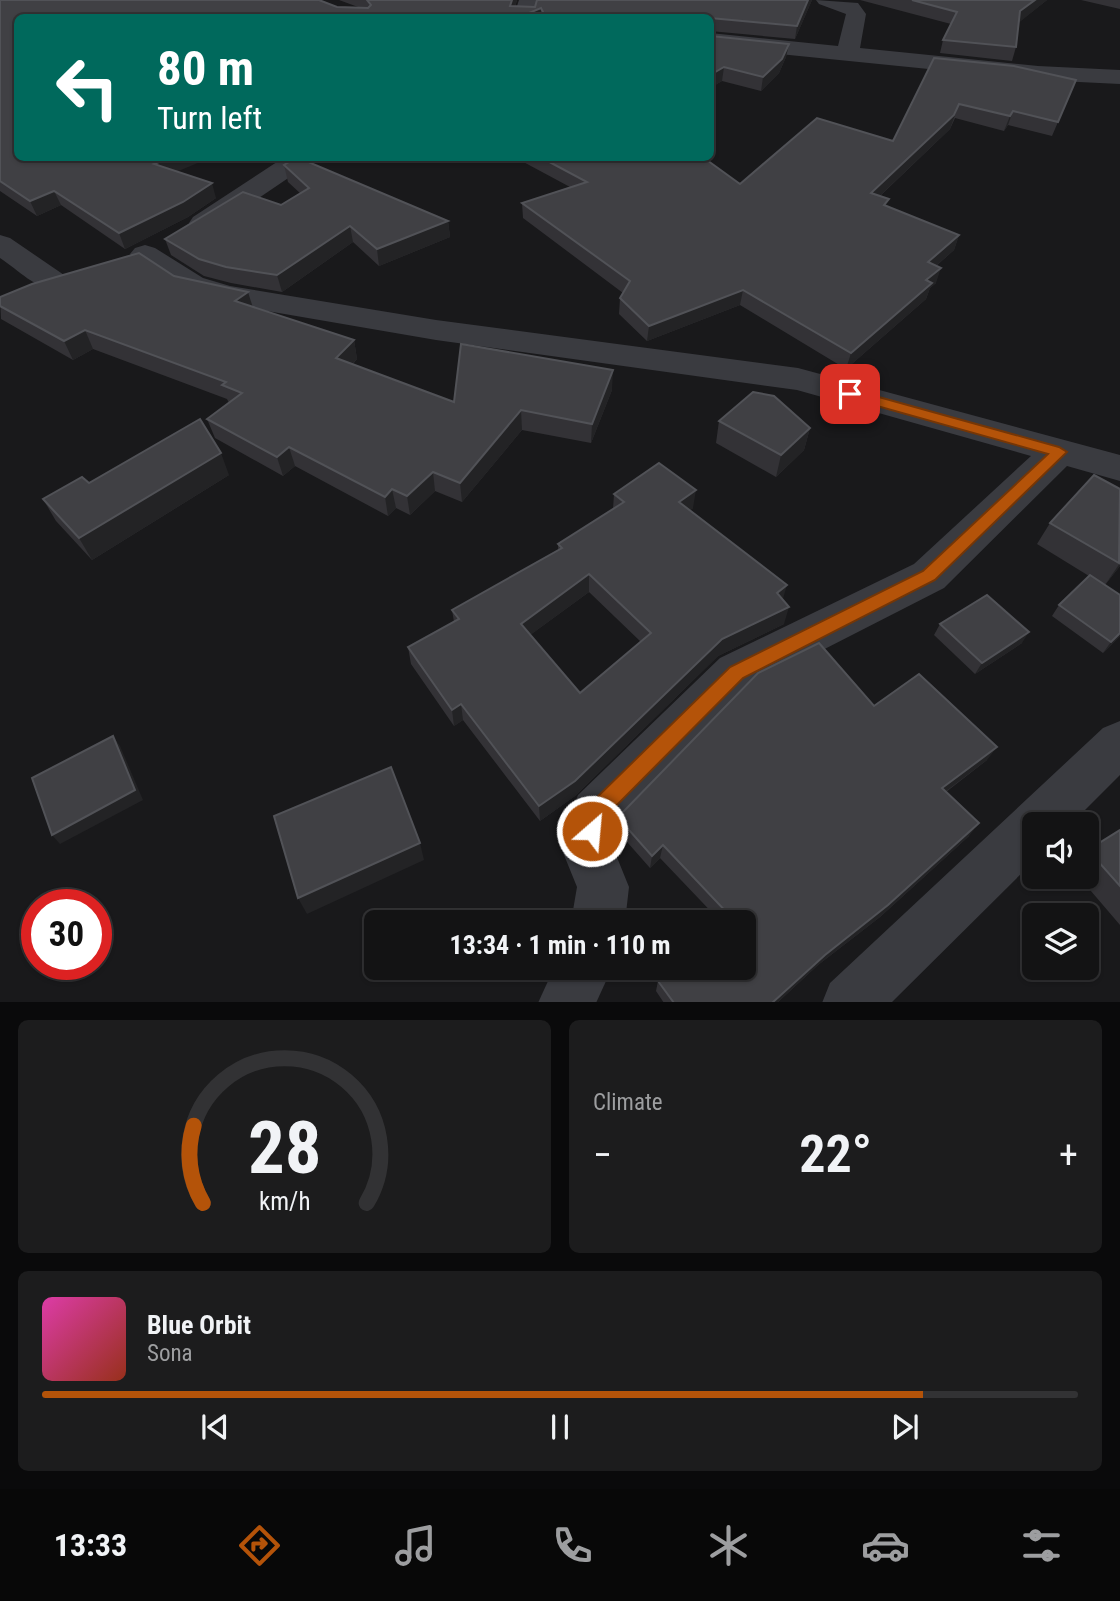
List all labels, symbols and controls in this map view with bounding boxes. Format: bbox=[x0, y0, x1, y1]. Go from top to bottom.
text: 80 m bbox=[157, 40, 254, 97]
icon: left bbox=[42, 42, 133, 133]
text: Turn left bbox=[157, 99, 262, 137]
pin bbox=[820, 364, 880, 424]
icon: arrive bbox=[831, 375, 869, 413]
position arrow bbox=[555, 794, 629, 868]
map controls bbox=[1022, 812, 1099, 980]
button: sound bbox=[1022, 812, 1099, 889]
speed limit sign: 30 bbox=[21, 889, 112, 980]
button: layers bbox=[1022, 903, 1099, 980]
text: 13:34 · 1 min · 110 m bbox=[450, 930, 670, 960]
text: Climate bbox=[593, 1089, 663, 1116]
text: 28 bbox=[248, 1105, 321, 1191]
text: 22° bbox=[799, 1124, 872, 1185]
text: − bbox=[593, 1133, 612, 1177]
text: + bbox=[1059, 1133, 1078, 1177]
text: km/h bbox=[259, 1186, 310, 1215]
text: Blue Orbit bbox=[147, 1310, 251, 1340]
text: Sona bbox=[147, 1340, 193, 1367]
icon: previous bbox=[196, 1408, 234, 1446]
icon: pause bbox=[541, 1408, 579, 1446]
icon: next bbox=[886, 1408, 924, 1446]
icon: directions bbox=[235, 1521, 284, 1570]
icon: music bbox=[391, 1521, 440, 1570]
icon: phone bbox=[548, 1521, 597, 1570]
icon: climate bbox=[704, 1521, 753, 1570]
icon: car bbox=[861, 1521, 910, 1570]
icon: filters bbox=[1017, 1521, 1066, 1570]
text: 13:33 bbox=[54, 1526, 127, 1564]

